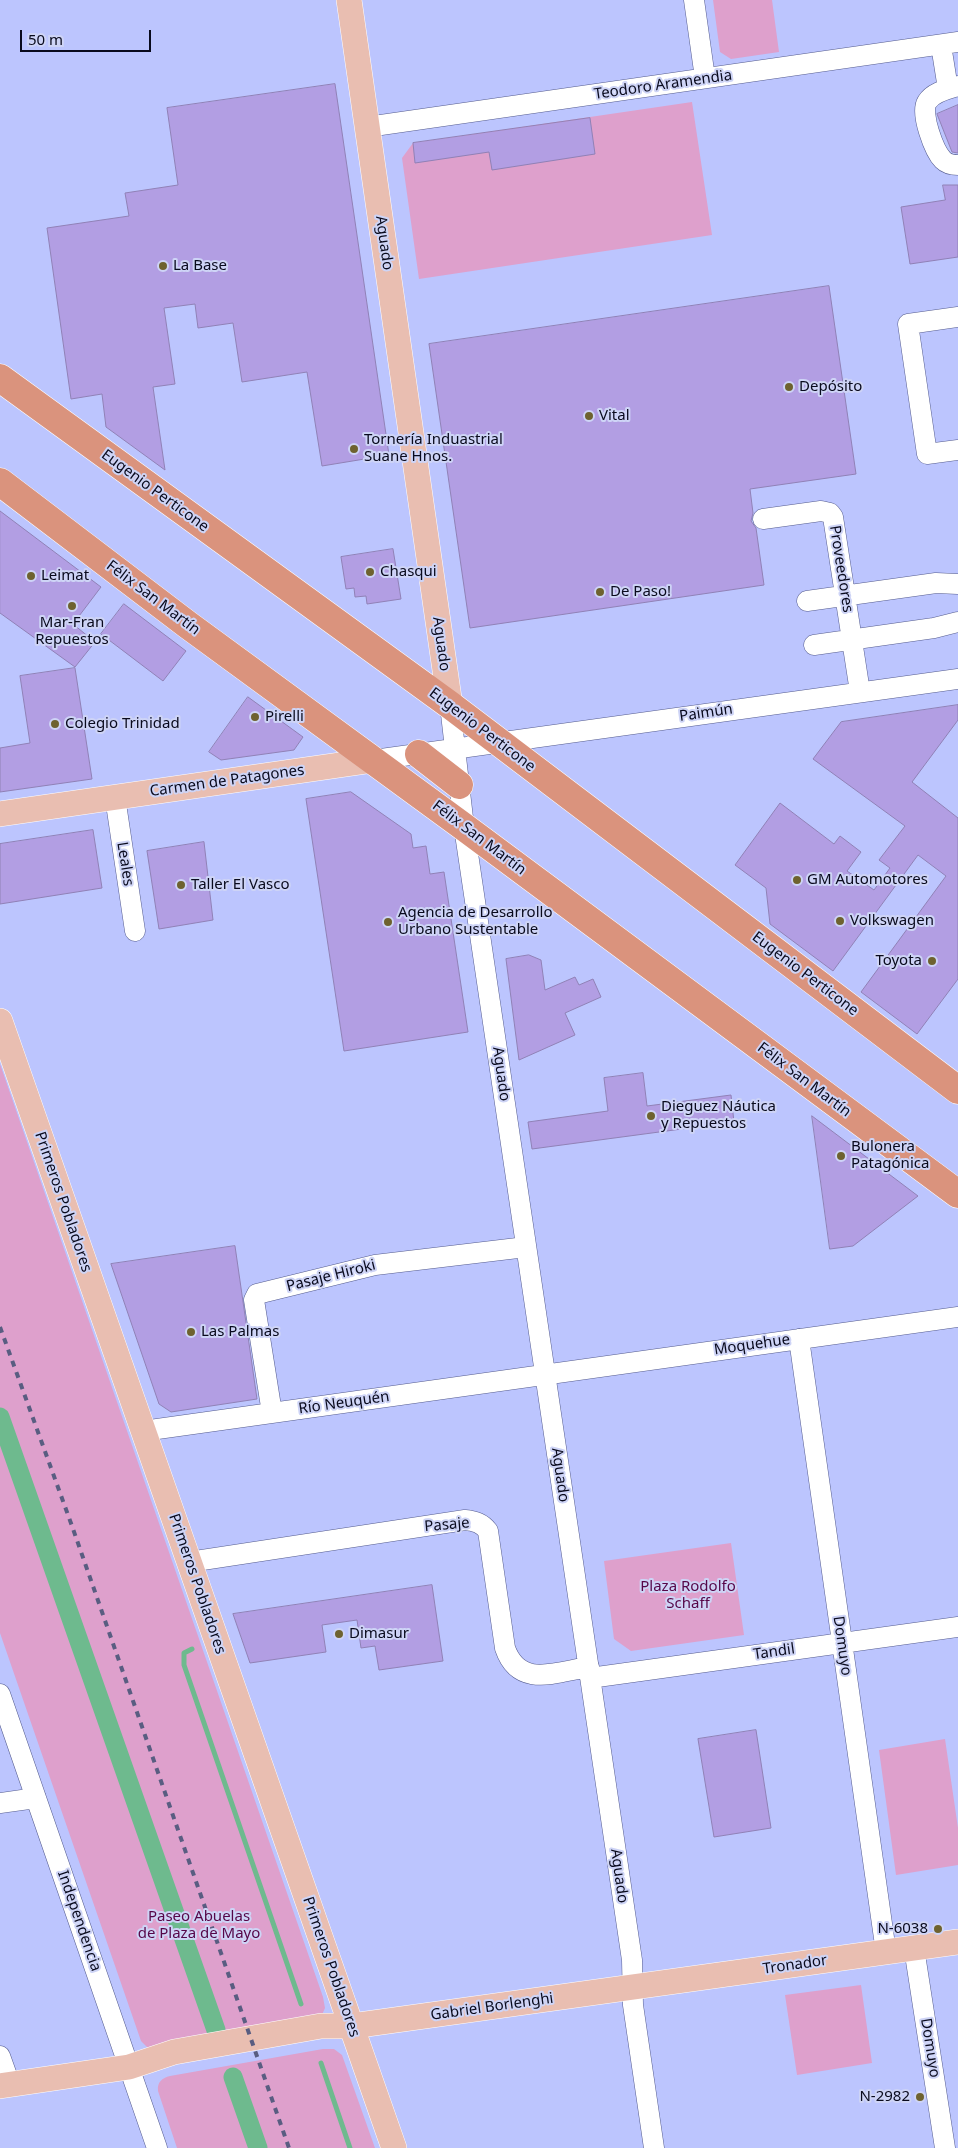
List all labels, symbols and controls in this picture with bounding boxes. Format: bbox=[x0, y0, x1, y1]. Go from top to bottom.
scale bar bbox=[22, 20, 154, 52]
text: 50 m bbox=[28, 29, 63, 49]
street label: Teodoro Aramendia bbox=[593, 66, 733, 104]
street label: Aguado bbox=[371, 215, 397, 271]
place label: La Base bbox=[173, 257, 227, 275]
marker: La Base bbox=[157, 260, 169, 272]
place label: Depósito bbox=[799, 378, 862, 396]
marker: Depósito bbox=[783, 381, 795, 393]
place label: Vital bbox=[599, 407, 630, 425]
marker: Vital bbox=[583, 410, 595, 422]
place label: Tornería Induastrial Suane Hnos. bbox=[364, 431, 503, 466]
marker: Tornería Induastrial Suane Hnos. bbox=[348, 443, 360, 455]
street label: Eugenio Perticone bbox=[98, 446, 212, 536]
street label: Proveedores bbox=[825, 524, 857, 614]
street label: Félix San Martín bbox=[103, 557, 203, 639]
place label: Chasqui bbox=[380, 563, 437, 581]
marker: Chasqui bbox=[364, 566, 376, 578]
place label: Leimat bbox=[41, 567, 89, 585]
marker: Leimat bbox=[25, 570, 37, 582]
place label: De Paso! bbox=[610, 583, 671, 601]
marker: De Paso! bbox=[594, 586, 606, 598]
marker: Mar-Fran Repuestos bbox=[66, 600, 78, 612]
place label: Mar-Fran Repuestos bbox=[35, 614, 109, 649]
street label: Aguado bbox=[428, 616, 454, 672]
street label: Eugenio Perticone bbox=[425, 684, 539, 776]
street label: Paimún bbox=[678, 700, 734, 726]
place label: Pirelli bbox=[265, 708, 304, 726]
marker: Pirelli bbox=[249, 711, 261, 723]
place label: Colegio Trinidad bbox=[65, 715, 180, 733]
marker: Colegio Trinidad bbox=[49, 718, 61, 730]
street label: Carmen de Patagones bbox=[149, 761, 305, 801]
street label: Félix San Martín bbox=[429, 797, 529, 879]
street label: Leales bbox=[113, 841, 137, 887]
place label: GM Automotores bbox=[807, 871, 928, 889]
marker: GM Automotores bbox=[791, 874, 803, 886]
place label: Taller El Vasco bbox=[191, 876, 290, 894]
marker: Taller El Vasco bbox=[175, 879, 187, 891]
place label: Agencia de Desarrollo Urbano Sustentable bbox=[398, 904, 552, 939]
place label: Volkswagen bbox=[850, 912, 934, 930]
marker: Volkswagen bbox=[834, 915, 846, 927]
marker: Agencia de Desarrollo Urbano Sustentable bbox=[382, 916, 394, 928]
street label: Eugenio Perticone bbox=[748, 928, 862, 1020]
place label: Toyota bbox=[875, 952, 922, 970]
marker: Toyota bbox=[926, 955, 938, 967]
street label: Félix San Martín bbox=[754, 1039, 854, 1121]
street label: Aguado bbox=[488, 1046, 514, 1102]
place label: Dieguez Náutica y Repuestos bbox=[661, 1098, 776, 1133]
marker: Dieguez Náutica y Repuestos bbox=[645, 1110, 657, 1122]
street label: Primeros Pobladores bbox=[31, 1129, 95, 1275]
place label: Bulonera Patagónica bbox=[851, 1138, 929, 1173]
marker: Bulonera Patagónica bbox=[835, 1150, 847, 1162]
street label: Pasaje Hiroki bbox=[285, 1256, 377, 1296]
place label: Las Palmas bbox=[201, 1323, 279, 1341]
marker: Las Palmas bbox=[185, 1326, 197, 1338]
street label: Moquehue bbox=[713, 1331, 791, 1359]
street label: Río Neuquén bbox=[297, 1388, 391, 1418]
street label: Aguado bbox=[547, 1447, 573, 1503]
street label: Primeros Pobladores bbox=[165, 1511, 229, 1657]
street label: Pasaje bbox=[424, 1514, 470, 1536]
park label: Plaza Rodolfo Schaff bbox=[640, 1578, 736, 1613]
street label: Domuyo bbox=[829, 1615, 855, 1677]
place label: Dimasur bbox=[349, 1625, 409, 1643]
marker: Dimasur bbox=[333, 1628, 345, 1640]
street label: Tandil bbox=[752, 1640, 796, 1664]
street label: Aguado bbox=[606, 1848, 632, 1904]
street label: Independencia bbox=[53, 1868, 105, 1974]
street label: Primeros Pobladores bbox=[299, 1894, 363, 2040]
park label: Paseo Abuelas de Plaza de Mayo bbox=[138, 1908, 260, 1943]
place label: N-6038 bbox=[877, 1920, 928, 1938]
marker: N-6038 bbox=[932, 1923, 944, 1935]
street label: Tronador bbox=[762, 1952, 828, 1978]
street label: Gabriel Borlenghi bbox=[429, 1989, 555, 2025]
street label: Domuyo bbox=[916, 2017, 944, 2079]
place label: N-2982 bbox=[859, 2088, 910, 2106]
marker: N-2982 bbox=[914, 2091, 926, 2103]

